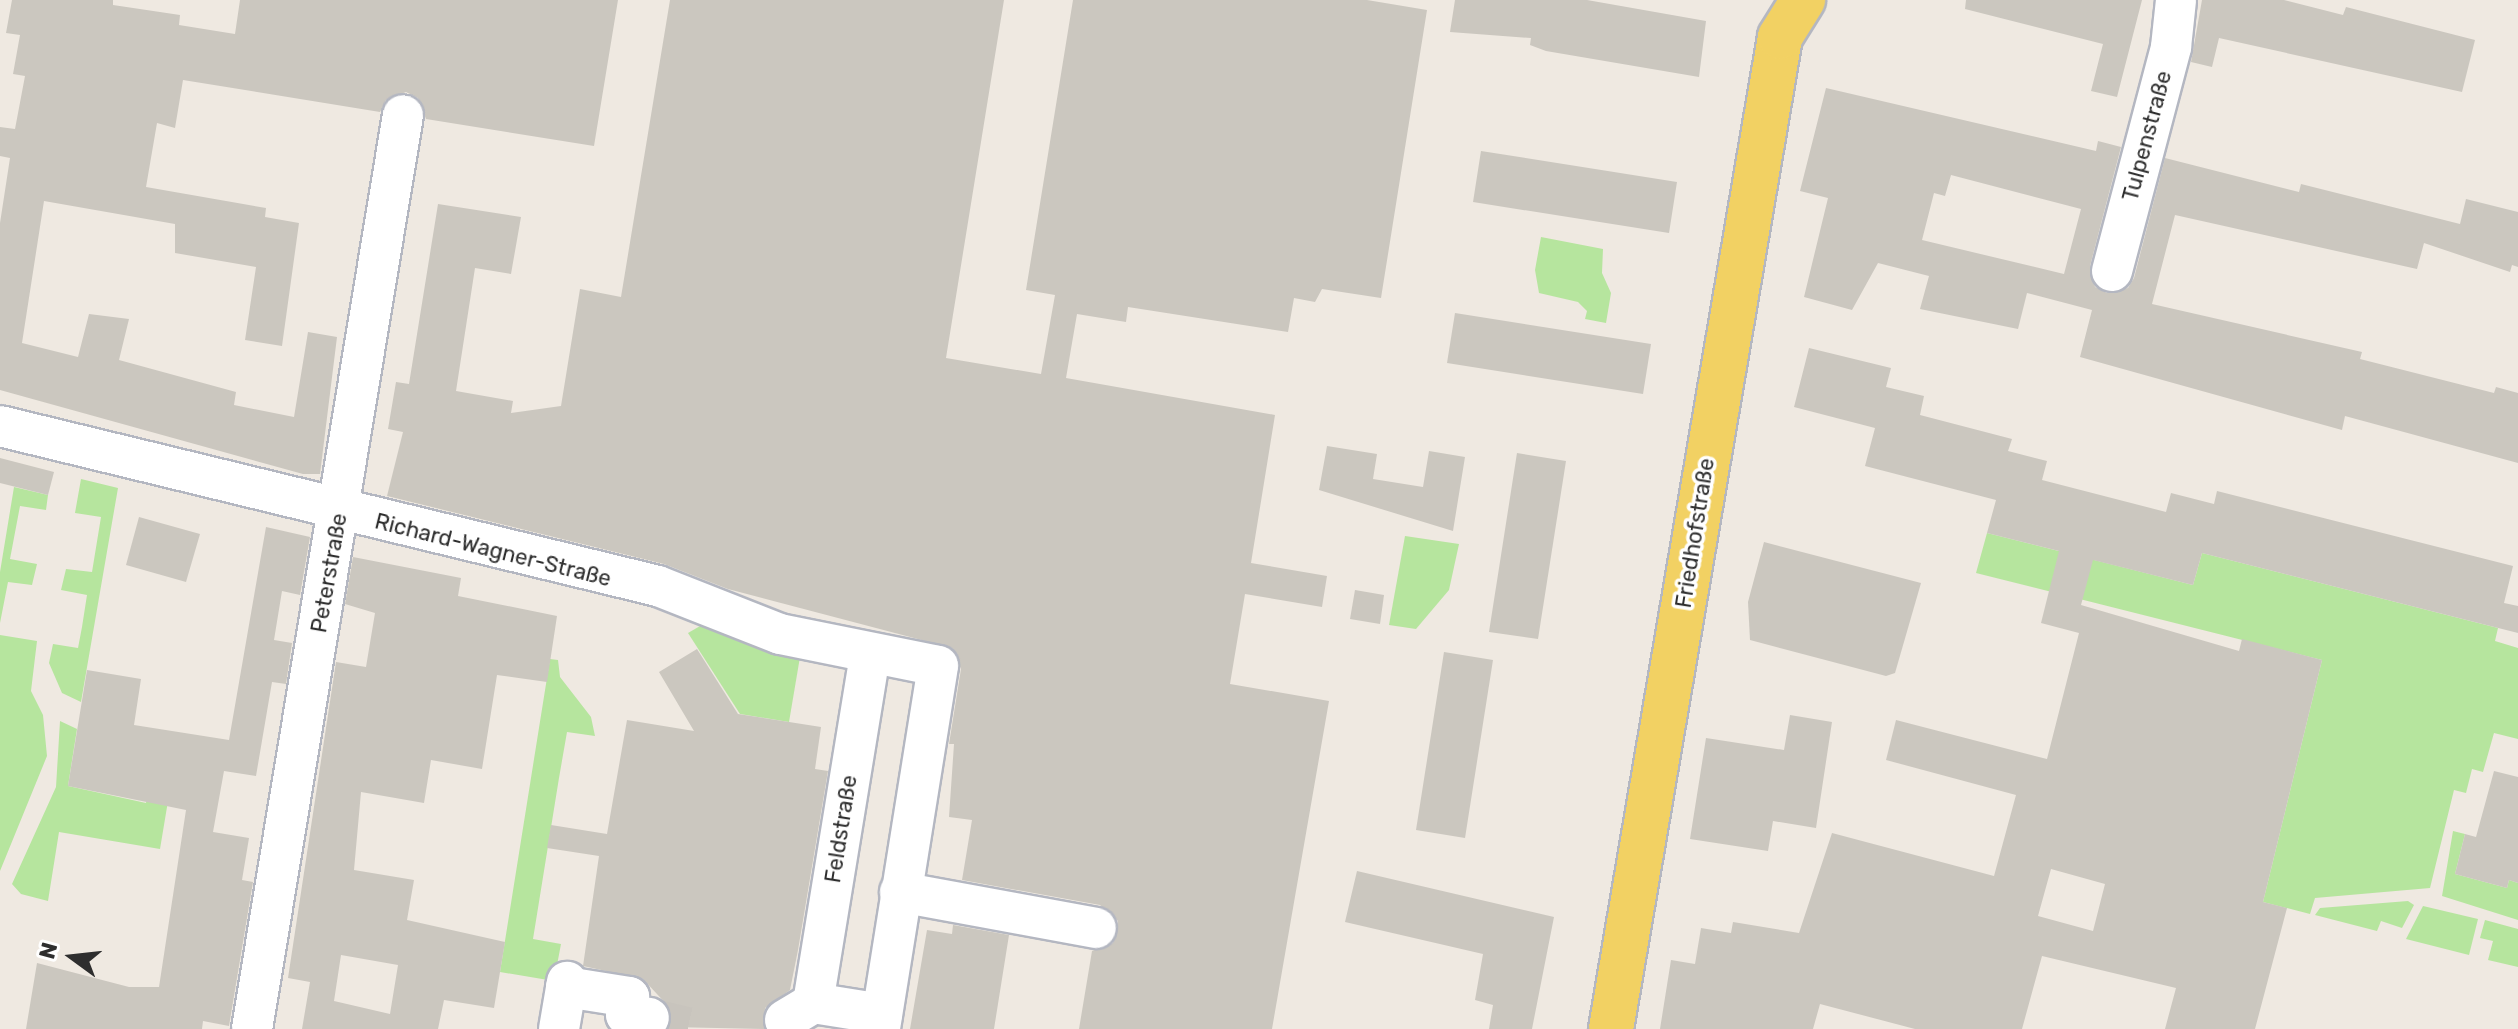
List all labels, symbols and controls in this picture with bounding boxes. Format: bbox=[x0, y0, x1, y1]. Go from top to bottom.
street label: Tulpenstraße bbox=[2117, 68, 2177, 204]
street label: Friedhofstraße bbox=[1670, 456, 1720, 610]
street label: Richard-Wagner-Straße bbox=[372, 508, 614, 592]
street label: Peterstraße bbox=[306, 511, 352, 635]
street label: Feldstraße bbox=[819, 773, 863, 885]
north arrow bbox=[32, 917, 112, 997]
text: N bbox=[33, 940, 63, 962]

